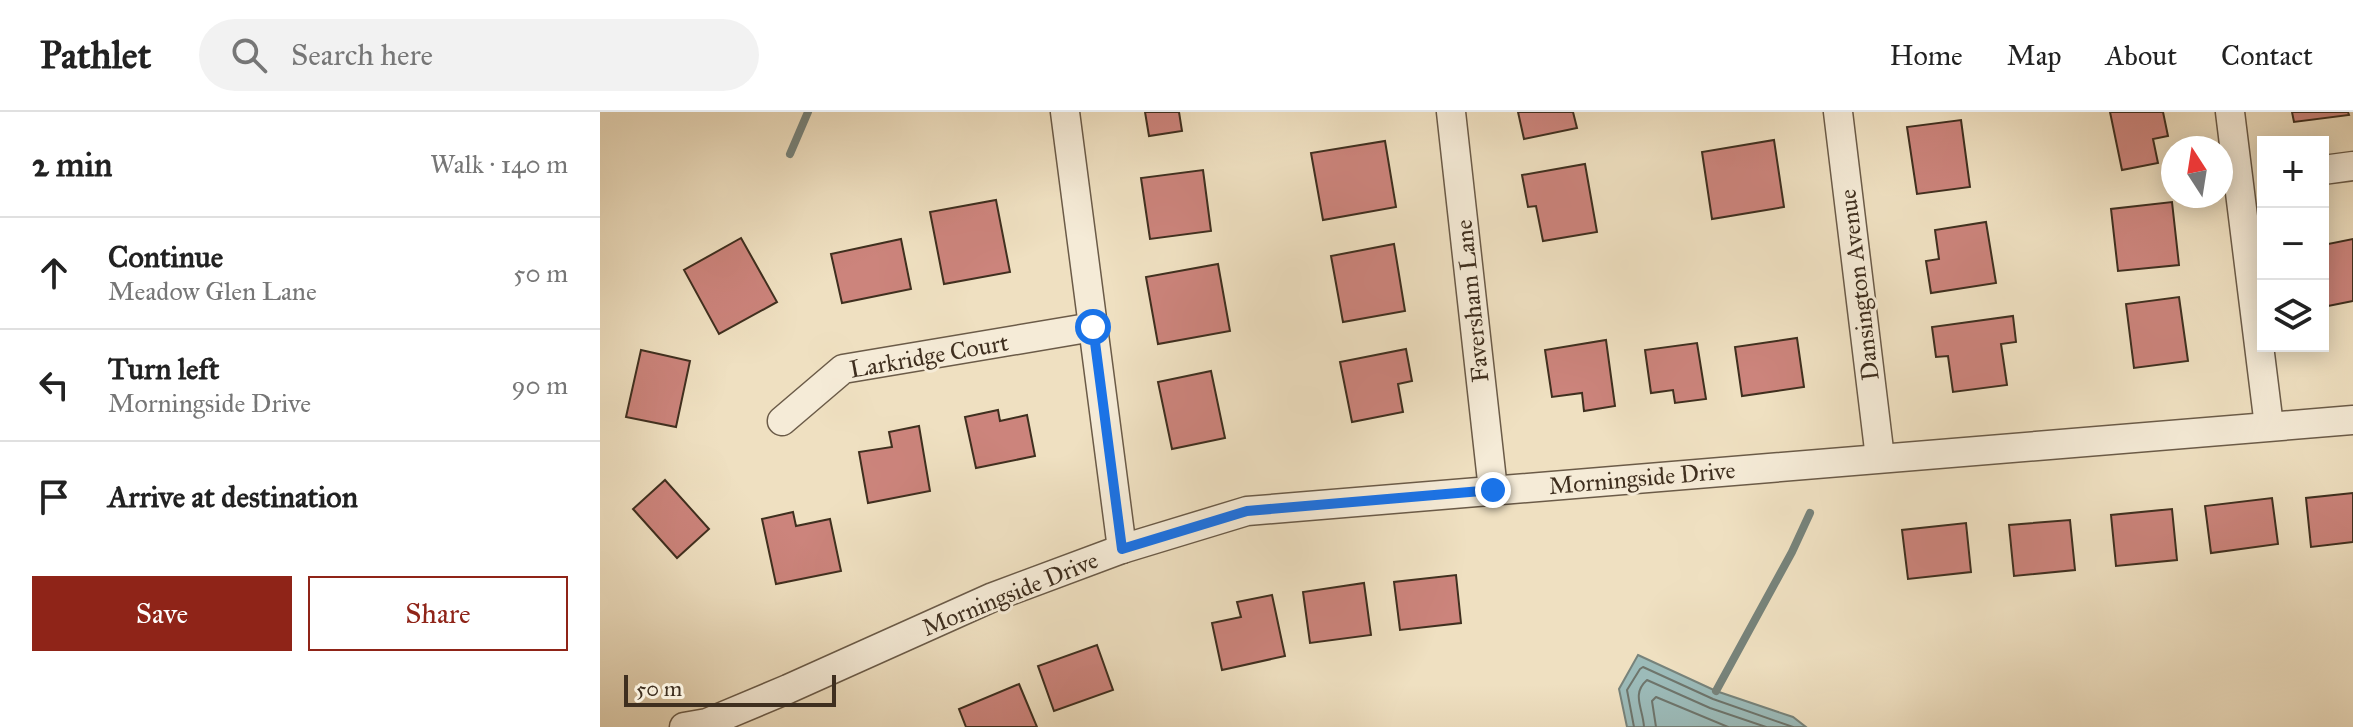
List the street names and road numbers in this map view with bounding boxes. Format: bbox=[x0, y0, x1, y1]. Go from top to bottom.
street label: Dansington Avenue bbox=[1832, 188, 1886, 382]
street label: Faversham Lane bbox=[1449, 218, 1495, 384]
street label: Larkridge Court bbox=[847, 327, 1011, 385]
street label: Morningside Drive bbox=[1547, 455, 1737, 501]
street label: Morningside Drive bbox=[918, 545, 1102, 643]

